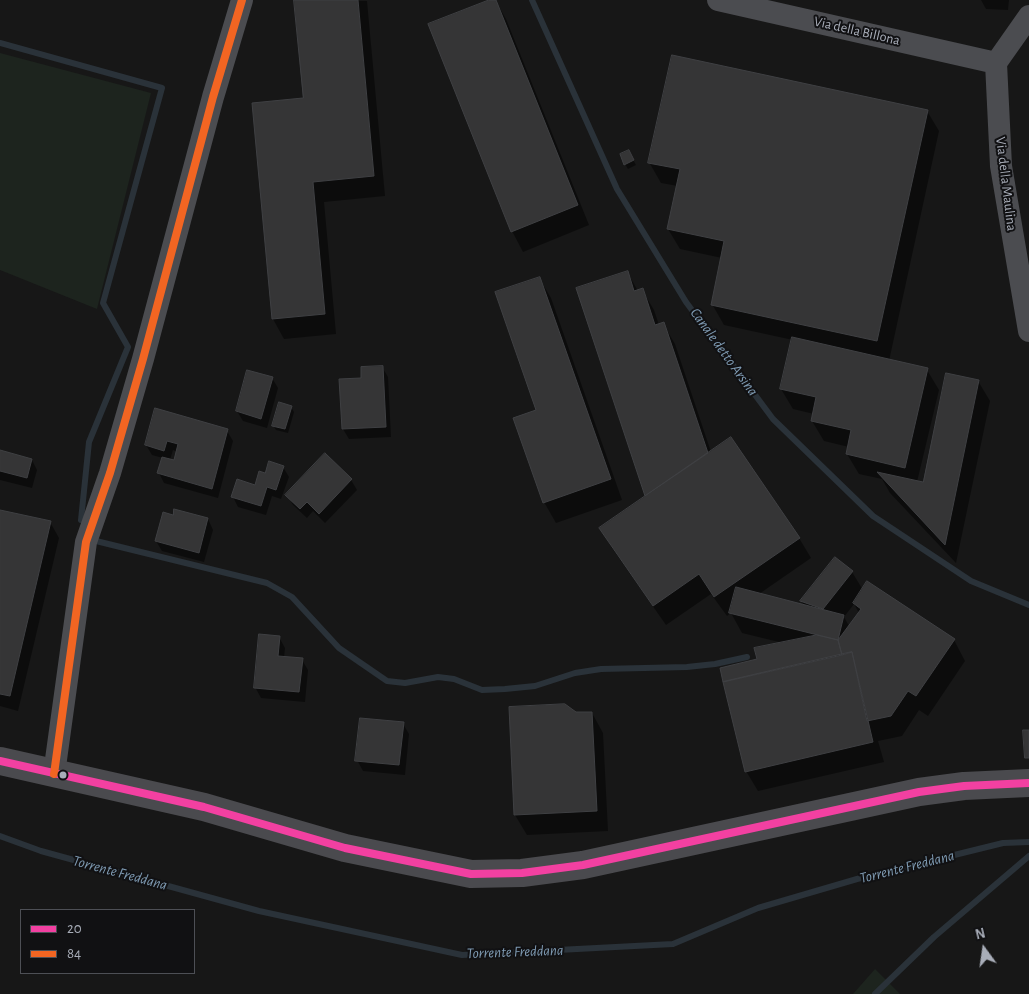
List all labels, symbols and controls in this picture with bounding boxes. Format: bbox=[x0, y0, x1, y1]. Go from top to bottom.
street label: Via della Billona bbox=[812, 13, 902, 49]
street label: Via della Maulina bbox=[992, 136, 1020, 232]
water label: Canale detto Arsina bbox=[686, 305, 762, 399]
unlabelled marker bbox=[58, 770, 68, 780]
water label: Torrente Freddana bbox=[858, 847, 956, 887]
water label: Torrente Freddana bbox=[71, 852, 169, 894]
legend bbox=[20, 909, 195, 974]
text: 20 bbox=[67, 921, 82, 936]
north arrow bbox=[959, 924, 1009, 974]
text: N bbox=[974, 926, 987, 942]
water label: Torrente Freddana bbox=[466, 941, 564, 963]
text: 84 bbox=[67, 946, 81, 961]

